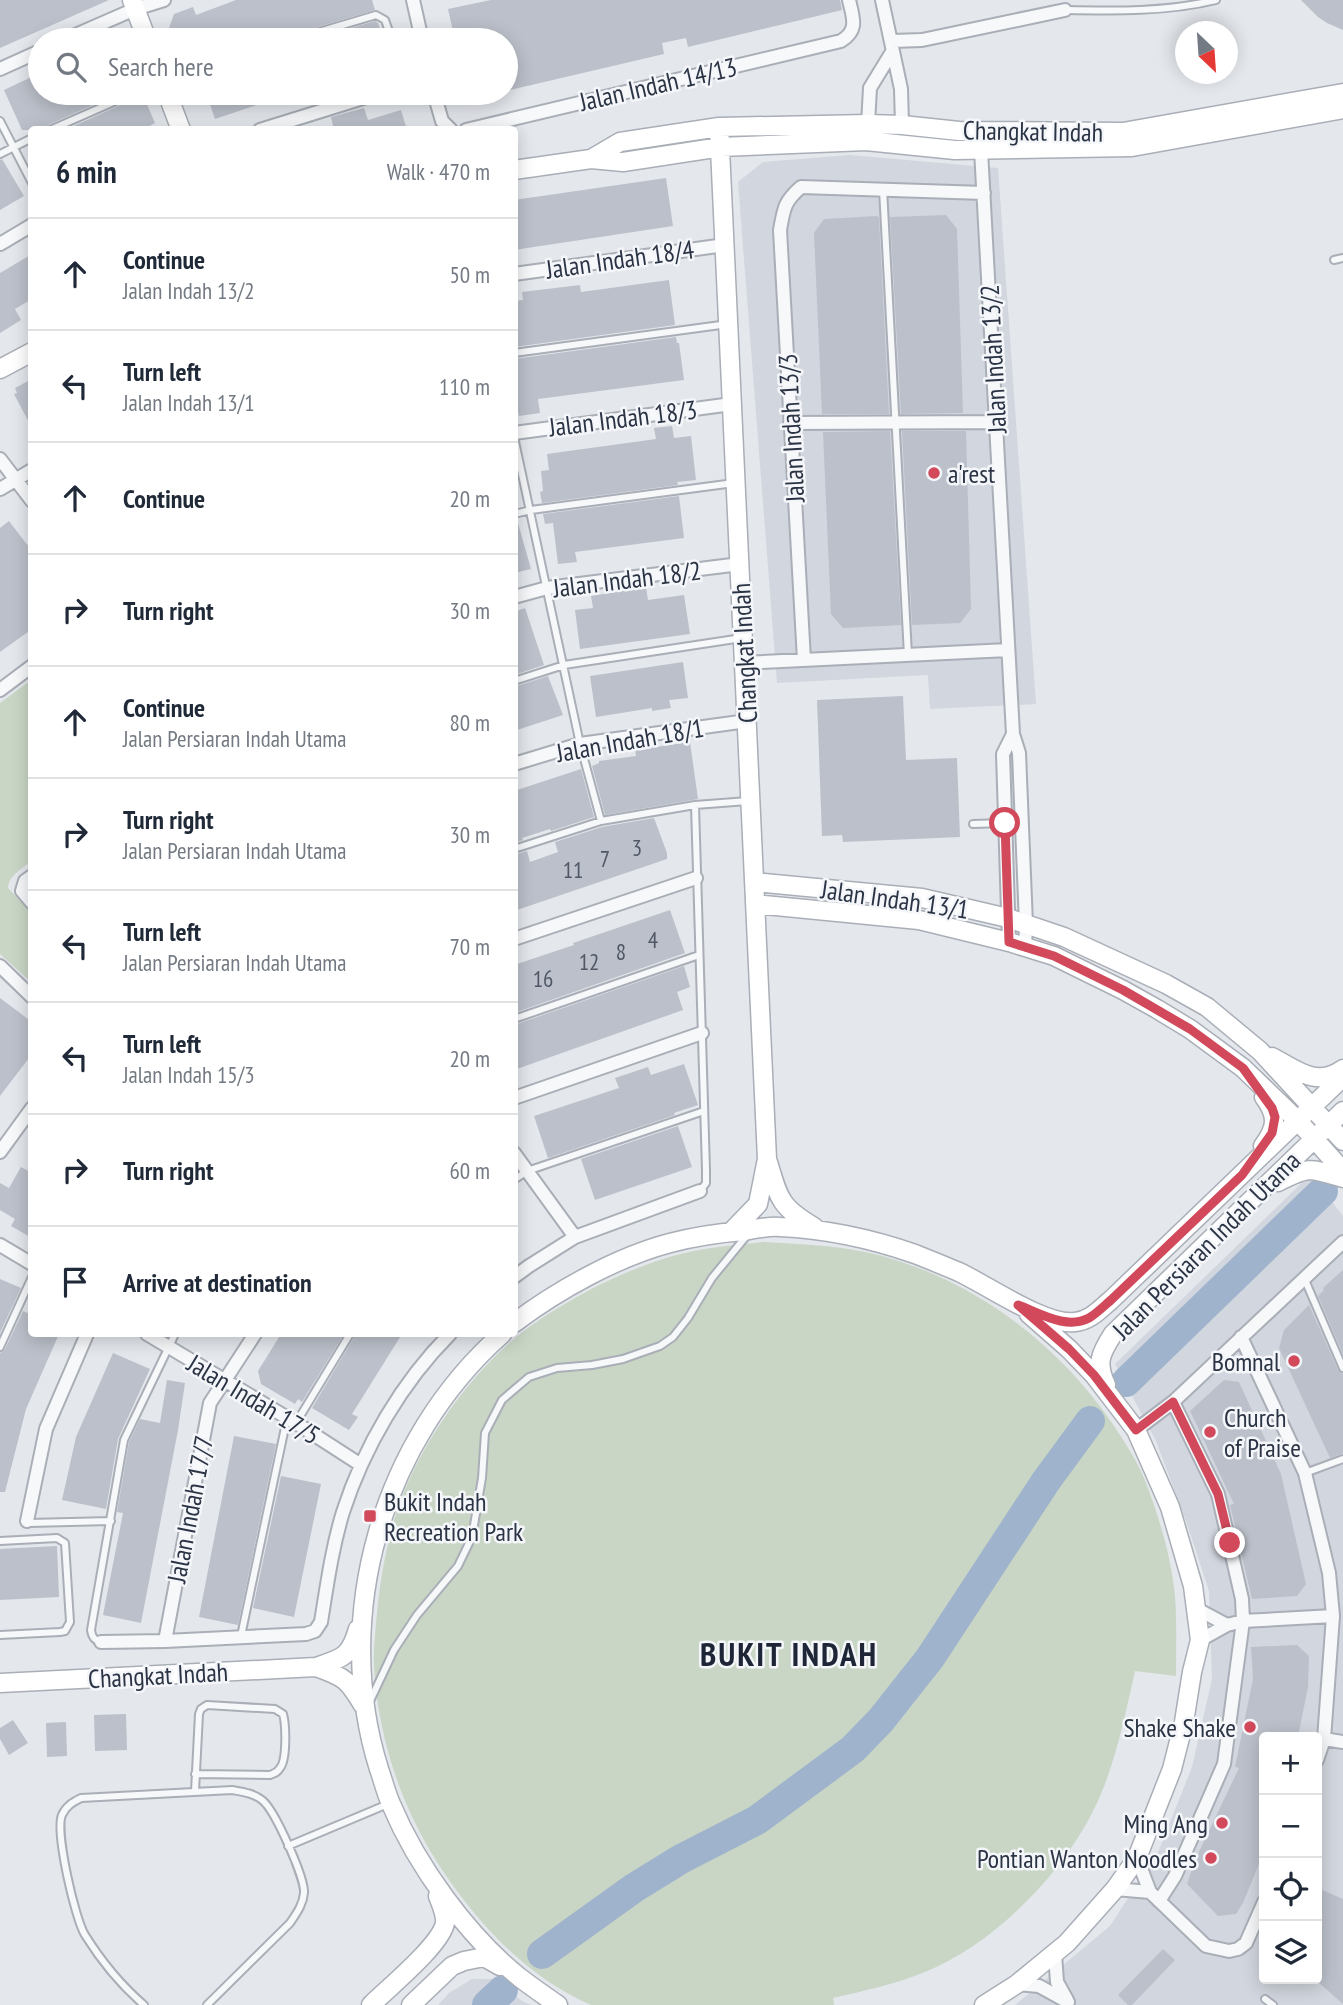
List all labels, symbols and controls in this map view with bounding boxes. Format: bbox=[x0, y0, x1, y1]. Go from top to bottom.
north arrow bbox=[1175, 21, 1238, 84]
search box bbox=[28, 28, 518, 105]
icon: search bbox=[52, 48, 90, 86]
text: Search here bbox=[108, 50, 214, 83]
street label: Jalan Indah 14/13 bbox=[575, 50, 740, 118]
street label: Changkat Indah bbox=[963, 113, 1103, 149]
text: 6 min bbox=[56, 152, 117, 191]
text: Walk · 470 m bbox=[387, 157, 490, 186]
street label: Jalan Indah 18/4 bbox=[543, 232, 696, 286]
text: Continue bbox=[123, 243, 205, 276]
icon: ahead bbox=[56, 255, 94, 293]
text: 50 m bbox=[449, 260, 490, 289]
text: Jalan Indah 13/2 bbox=[123, 276, 255, 305]
street label: Jalan Indah 13/2 bbox=[973, 284, 1013, 435]
street label: Jalan Indah 13/3 bbox=[771, 353, 811, 504]
text: Turn left bbox=[123, 355, 201, 388]
icon: left bbox=[56, 367, 94, 405]
text: 110 m bbox=[439, 372, 490, 401]
text: Jalan Indah 13/1 bbox=[123, 388, 255, 417]
street label: Jalan Indah 18/3 bbox=[546, 393, 699, 444]
place label: a'rest bbox=[948, 457, 995, 490]
marker: a'rest bbox=[926, 465, 942, 481]
icon: ahead bbox=[56, 479, 94, 517]
text: Continue bbox=[123, 482, 205, 515]
text: 20 m bbox=[449, 484, 490, 513]
street label: Jalan Indah 18/2 bbox=[550, 554, 703, 605]
street label: Changkat Indah bbox=[724, 582, 764, 724]
icon: right bbox=[56, 591, 94, 629]
text: Turn right bbox=[123, 594, 214, 627]
text: 30 m bbox=[449, 596, 490, 625]
text: Continue bbox=[123, 691, 205, 724]
icon: ahead bbox=[56, 703, 94, 741]
text: 80 m bbox=[449, 708, 490, 737]
street label: Jalan Indah 18/1 bbox=[553, 711, 706, 769]
text: Jalan Persiaran Indah Utama bbox=[123, 724, 347, 753]
text: Turn right bbox=[123, 803, 214, 836]
route start bbox=[989, 807, 1020, 838]
icon: right bbox=[56, 815, 94, 853]
text: 30 m bbox=[449, 820, 490, 849]
house number: 3 bbox=[632, 833, 642, 862]
text: Jalan Persiaran Indah Utama bbox=[123, 836, 347, 865]
house number: 7 bbox=[600, 844, 610, 873]
house number: 11 bbox=[563, 855, 583, 884]
street label: Jalan Indah 13/1 bbox=[818, 872, 971, 926]
text: Turn left bbox=[123, 915, 201, 948]
house number: 4 bbox=[648, 925, 658, 954]
icon: left bbox=[56, 927, 94, 965]
text: 70 m bbox=[449, 932, 490, 961]
house number: 8 bbox=[616, 937, 626, 966]
house number: 12 bbox=[579, 947, 599, 976]
text: Jalan Persiaran Indah Utama bbox=[123, 948, 347, 977]
house number: 16 bbox=[533, 964, 553, 993]
text: Turn left bbox=[123, 1027, 201, 1060]
icon: left bbox=[56, 1039, 94, 1077]
text: 20 m bbox=[449, 1044, 490, 1073]
text: Jalan Indah 15/3 bbox=[123, 1060, 255, 1089]
street label: Jalan Persiaran Indah Utama bbox=[1104, 1144, 1307, 1347]
icon: right bbox=[56, 1151, 94, 1189]
text: Turn right bbox=[123, 1154, 214, 1187]
text: 60 m bbox=[449, 1156, 490, 1185]
icon: arrive bbox=[56, 1263, 94, 1301]
text: Arrive at destination bbox=[123, 1266, 312, 1299]
place label: Bomnal bbox=[1212, 1345, 1280, 1378]
street label: Jalan Indah 17/5 bbox=[181, 1346, 326, 1451]
marker: Bomnal bbox=[1286, 1353, 1302, 1369]
place label: Church of Praise bbox=[1224, 1401, 1301, 1464]
marker: Church of Praise bbox=[1202, 1424, 1218, 1440]
street label: Jalan Indah 17/7 bbox=[159, 1433, 220, 1586]
place label: Bukit Indah Recreation Park bbox=[384, 1485, 523, 1548]
marker: Bukit Indah Recreation Park bbox=[362, 1508, 378, 1524]
route end bbox=[1214, 1527, 1245, 1558]
district label: BUKIT INDAH bbox=[700, 1632, 878, 1675]
street label: Changkat Indah bbox=[87, 1655, 229, 1695]
place label: Shake Shake bbox=[1123, 1711, 1236, 1744]
marker: Shake Shake bbox=[1242, 1719, 1258, 1735]
map controls bbox=[1259, 1732, 1322, 1984]
button: + bbox=[1259, 1732, 1322, 1795]
button: − bbox=[1259, 1795, 1322, 1858]
place label: Ming Ang bbox=[1123, 1807, 1208, 1840]
marker: Ming Ang bbox=[1214, 1815, 1230, 1831]
place label: Pontian Wanton Noodles bbox=[977, 1842, 1197, 1875]
marker: Pontian Wanton Noodles bbox=[1203, 1850, 1219, 1866]
button: locate bbox=[1259, 1858, 1322, 1921]
button: layers bbox=[1259, 1921, 1322, 1984]

